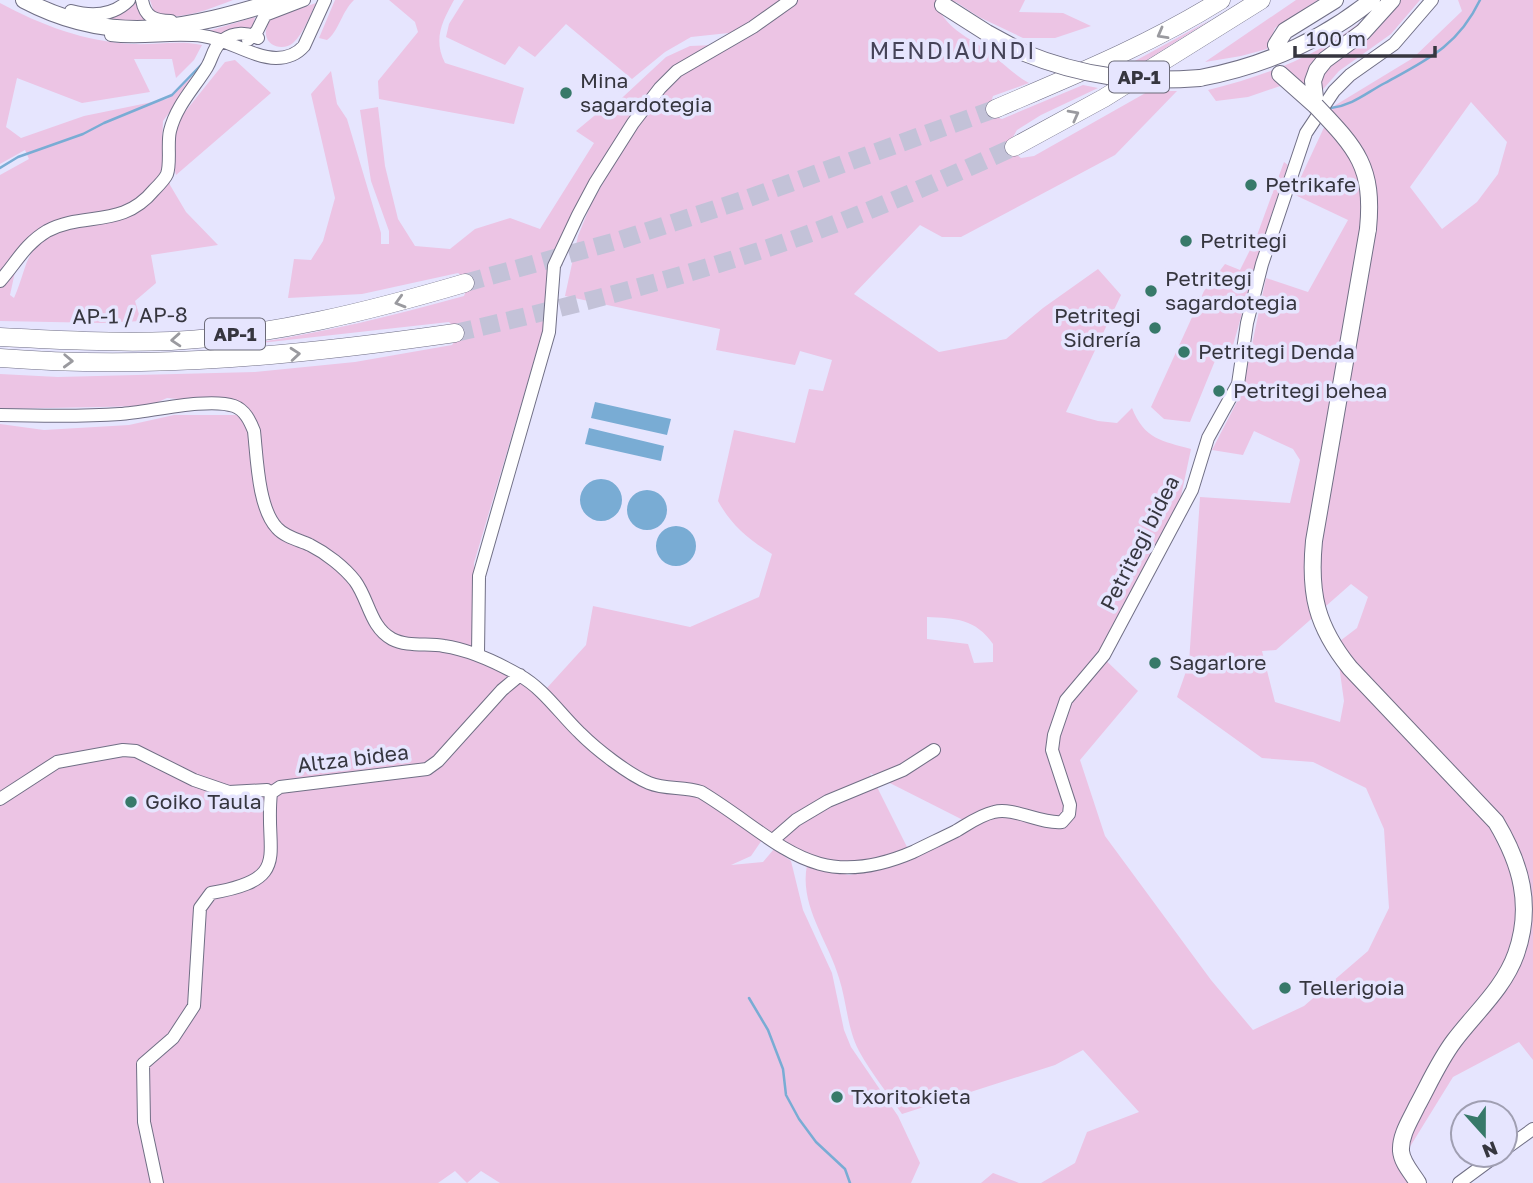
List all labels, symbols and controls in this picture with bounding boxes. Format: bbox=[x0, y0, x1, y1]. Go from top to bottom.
scale bar bbox=[1295, 14, 1435, 58]
text: 100 m bbox=[1306, 25, 1366, 51]
one-way arrow bbox=[1156, 26, 1169, 39]
district label: MENDIAUNDI bbox=[870, 36, 1036, 64]
road number: AP-1 bbox=[1109, 61, 1169, 92]
place label: Mina sagardotegia bbox=[580, 67, 712, 117]
marker: Mina sagardotegia bbox=[558, 85, 574, 101]
one-way arrow bbox=[1067, 109, 1079, 123]
place label: Petrikafe bbox=[1265, 171, 1356, 197]
marker: Petrikafe bbox=[1243, 177, 1259, 193]
place label: Petritegi bbox=[1200, 227, 1287, 253]
marker: Petritegi bbox=[1178, 233, 1194, 249]
place label: Petritegi sagardotegia bbox=[1165, 265, 1297, 315]
marker: Petritegi sagardotegia bbox=[1143, 283, 1159, 299]
one-way arrow bbox=[394, 294, 406, 309]
street label: AP-1 / AP-8 bbox=[72, 301, 188, 329]
place label: Petritegi Sidrería bbox=[1054, 302, 1141, 352]
road number: AP-1 bbox=[205, 318, 265, 350]
marker: Petritegi Sidrería bbox=[1147, 320, 1163, 336]
one-way arrow bbox=[170, 332, 181, 347]
place label: Petritegi Denda bbox=[1198, 338, 1355, 364]
marker: Petritegi Denda bbox=[1176, 344, 1192, 360]
one-way arrow bbox=[290, 346, 301, 361]
one-way arrow bbox=[63, 353, 74, 369]
place label: Petritegi behea bbox=[1233, 377, 1387, 403]
marker: Petritegi behea bbox=[1211, 383, 1227, 399]
street label: Petritegi bidea bbox=[1094, 471, 1184, 614]
place label: Sagarlore bbox=[1169, 649, 1267, 675]
marker: Sagarlore bbox=[1147, 655, 1163, 671]
street label: Altza bidea bbox=[296, 738, 410, 778]
place label: Goiko Taula bbox=[145, 788, 262, 814]
marker: Goiko Taula bbox=[123, 794, 139, 810]
place label: Tellerigoia bbox=[1299, 974, 1405, 1000]
marker: Tellerigoia bbox=[1277, 980, 1293, 996]
place label: Txoritokieta bbox=[851, 1083, 971, 1109]
marker: Txoritokieta bbox=[829, 1089, 845, 1105]
north arrow bbox=[1449, 1099, 1519, 1169]
text: N bbox=[1479, 1137, 1501, 1164]

